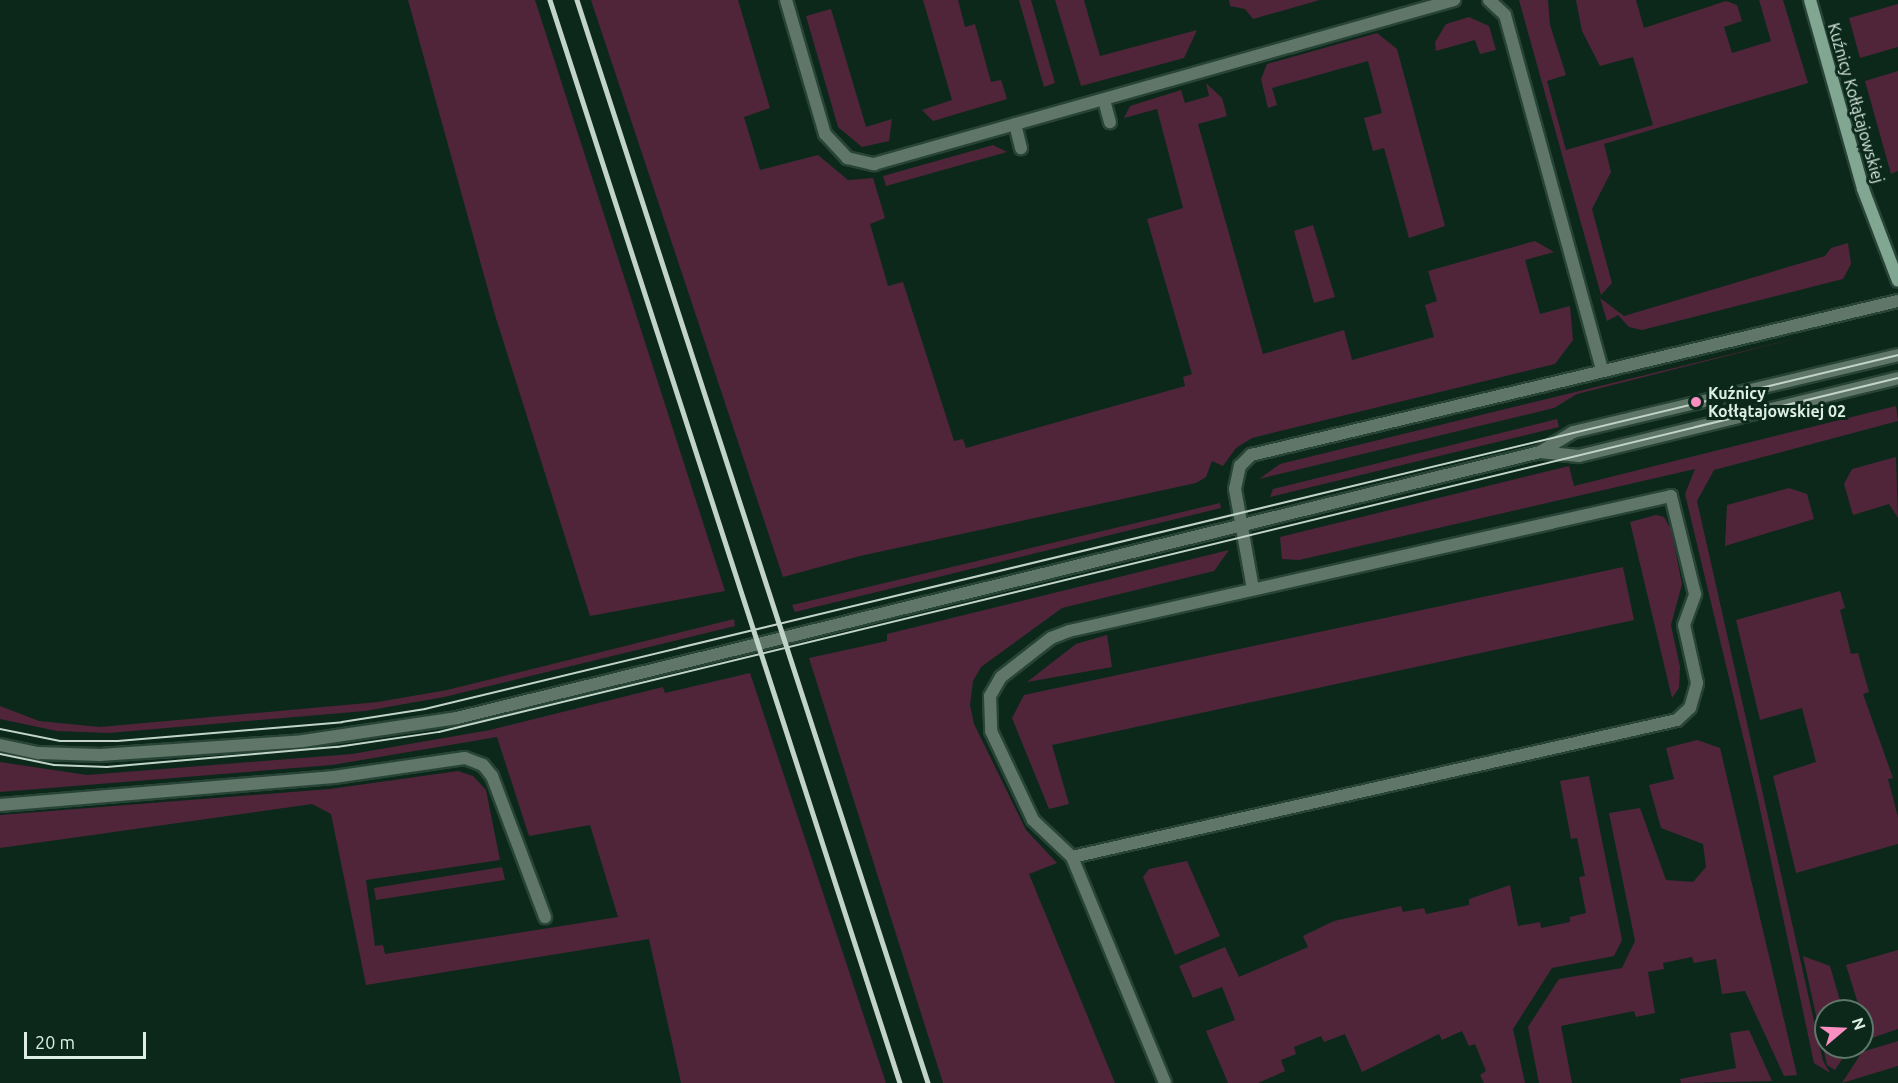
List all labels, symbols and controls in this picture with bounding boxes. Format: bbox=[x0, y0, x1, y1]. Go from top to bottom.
street label: Kuźnicy Kołłątajowskiej bbox=[1824, 21, 1888, 185]
place label: Kuźnicy Kołłątajowskiej 02 bbox=[1708, 383, 1846, 421]
marker: Kuźnicy Kołłątajowskiej 02 bbox=[1689, 395, 1703, 409]
north arrow bbox=[1814, 999, 1874, 1059]
text: N bbox=[1849, 1015, 1870, 1032]
scale bar bbox=[27, 1020, 148, 1058]
text: 20 m bbox=[35, 1032, 75, 1052]

